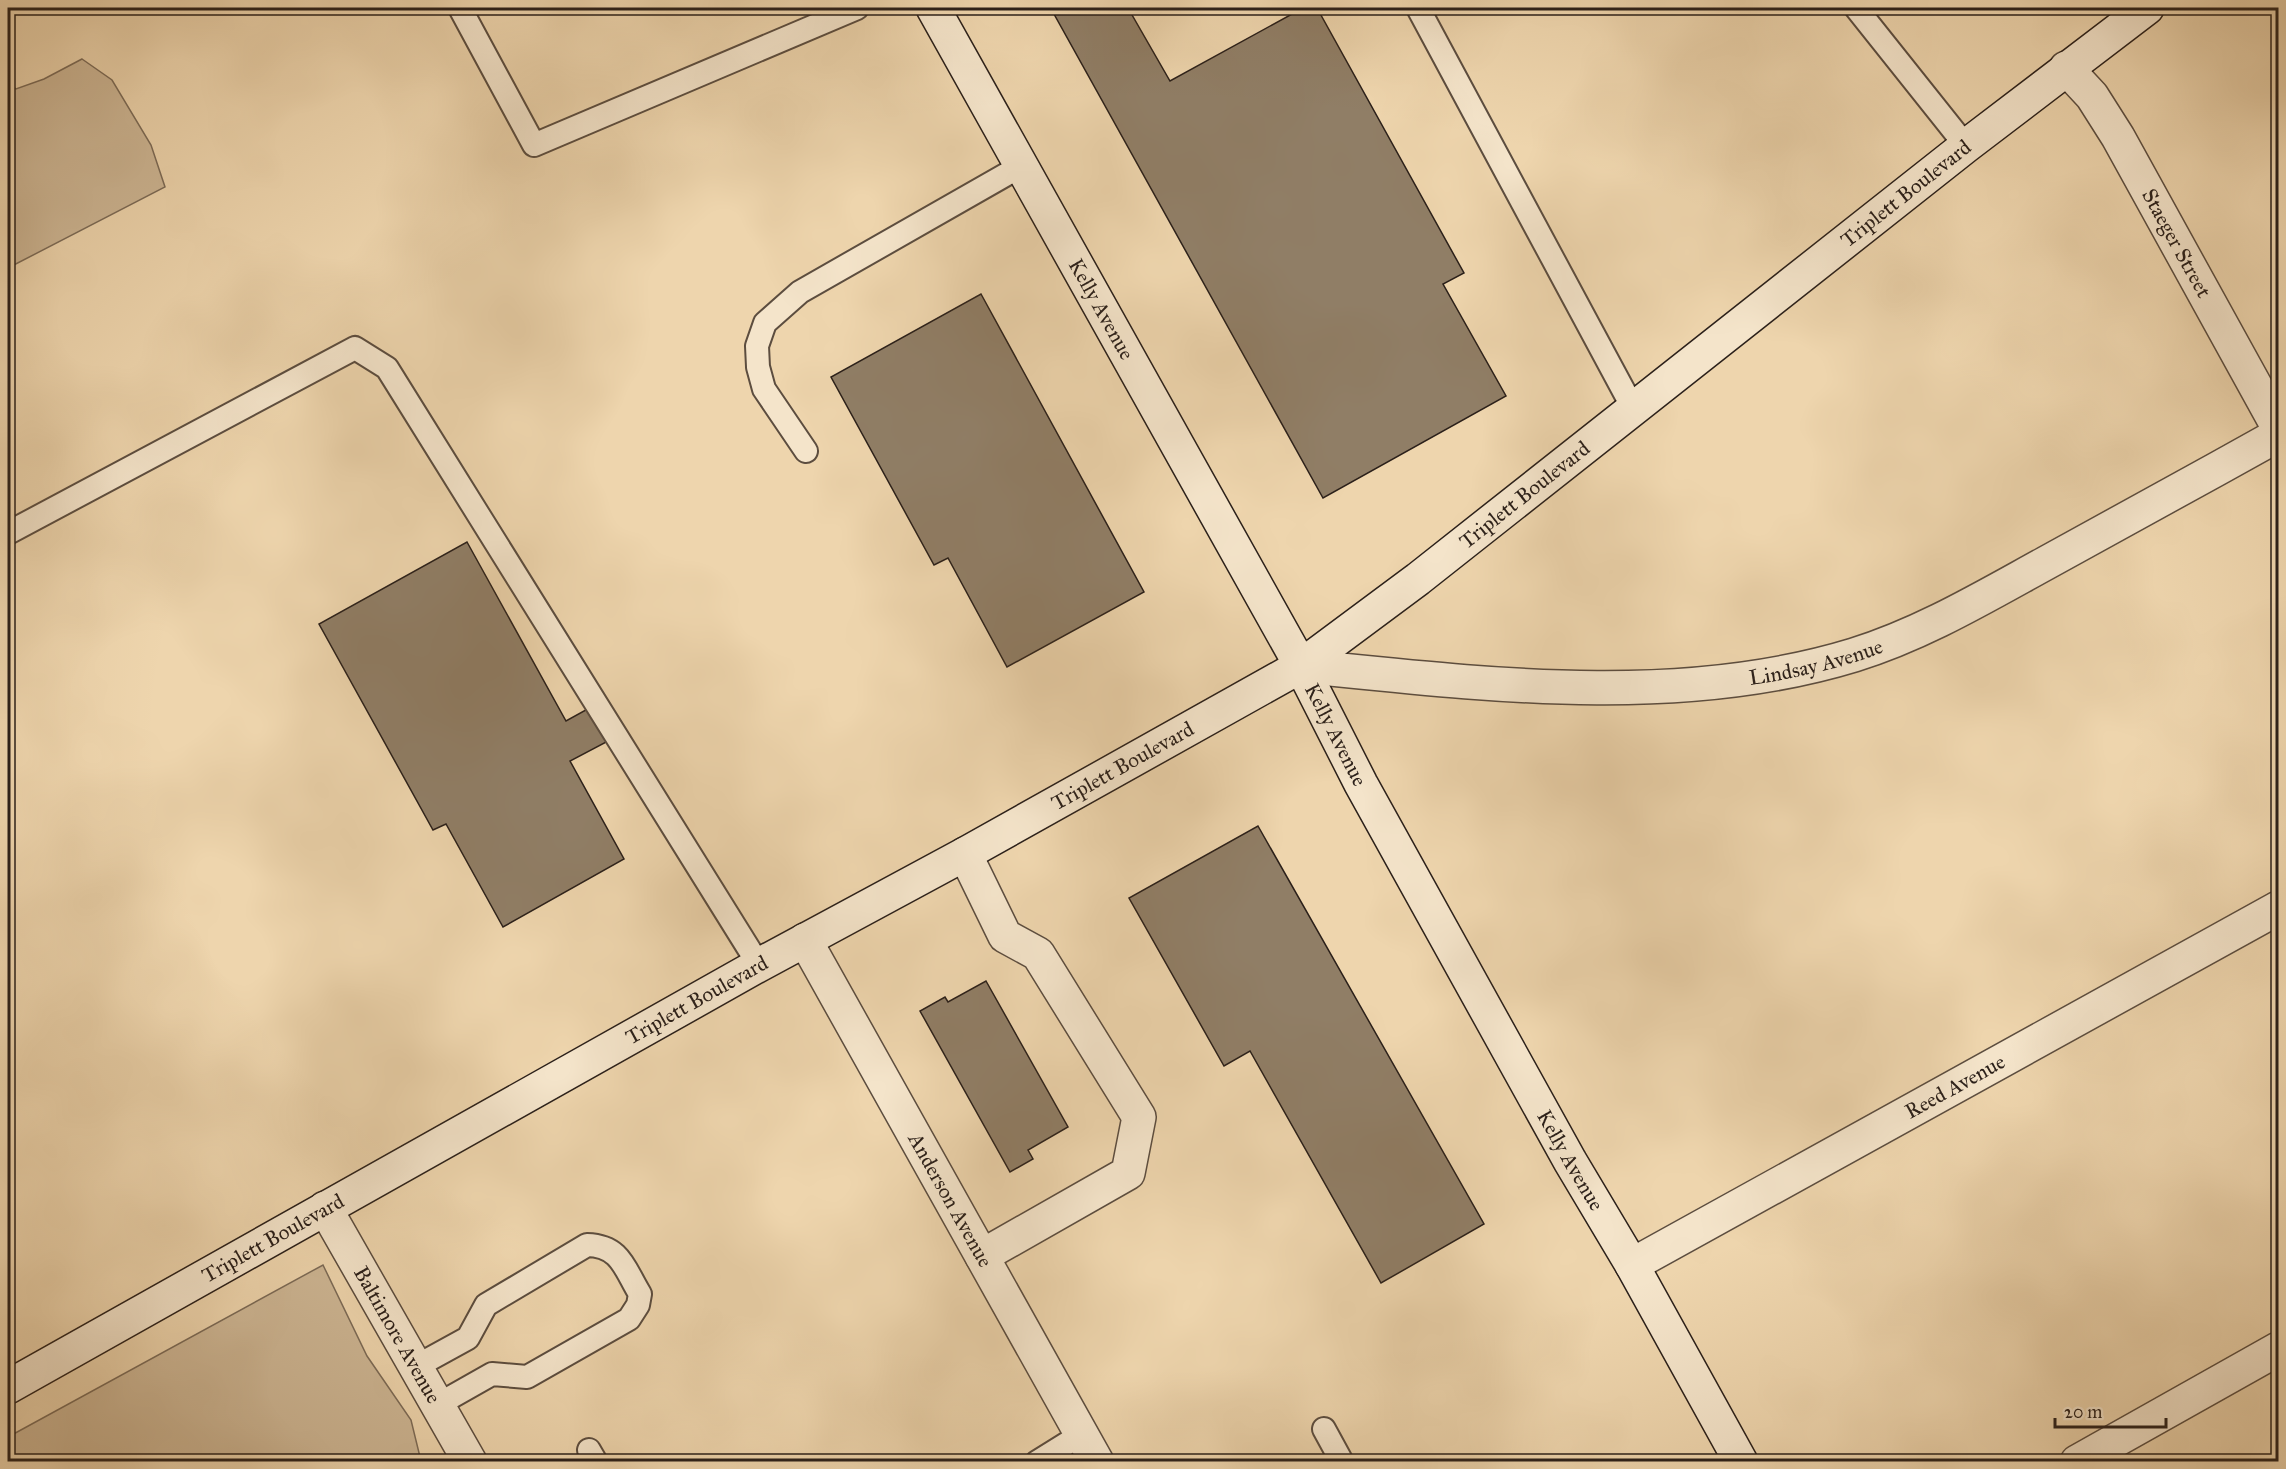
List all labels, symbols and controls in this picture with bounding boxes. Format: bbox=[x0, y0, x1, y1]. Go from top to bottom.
street label: Triplett Boulevard bbox=[1835, 134, 1977, 253]
street label: Staeger Street bbox=[2136, 184, 2217, 303]
street label: Kelly Avenue bbox=[1063, 254, 1140, 365]
street label: Triplett Boulevard bbox=[1454, 435, 1595, 554]
street label: Lindsay Avenue bbox=[1747, 633, 1887, 691]
street label: Kelly Avenue bbox=[1299, 679, 1373, 791]
street label: Triplett Boulevard bbox=[1047, 715, 1199, 816]
street label: Triplett Boulevard bbox=[621, 949, 773, 1050]
street label: Reed Avenue bbox=[1900, 1048, 2010, 1125]
street label: Kelly Avenue bbox=[1531, 1105, 1610, 1216]
street label: Anderson Avenue bbox=[902, 1127, 999, 1272]
street label: Triplett Boulevard bbox=[197, 1188, 349, 1288]
street label: Baltimore Avenue bbox=[348, 1261, 447, 1408]
scale bar bbox=[2055, 1391, 2166, 1429]
text: 20 m bbox=[2064, 1401, 2102, 1423]

